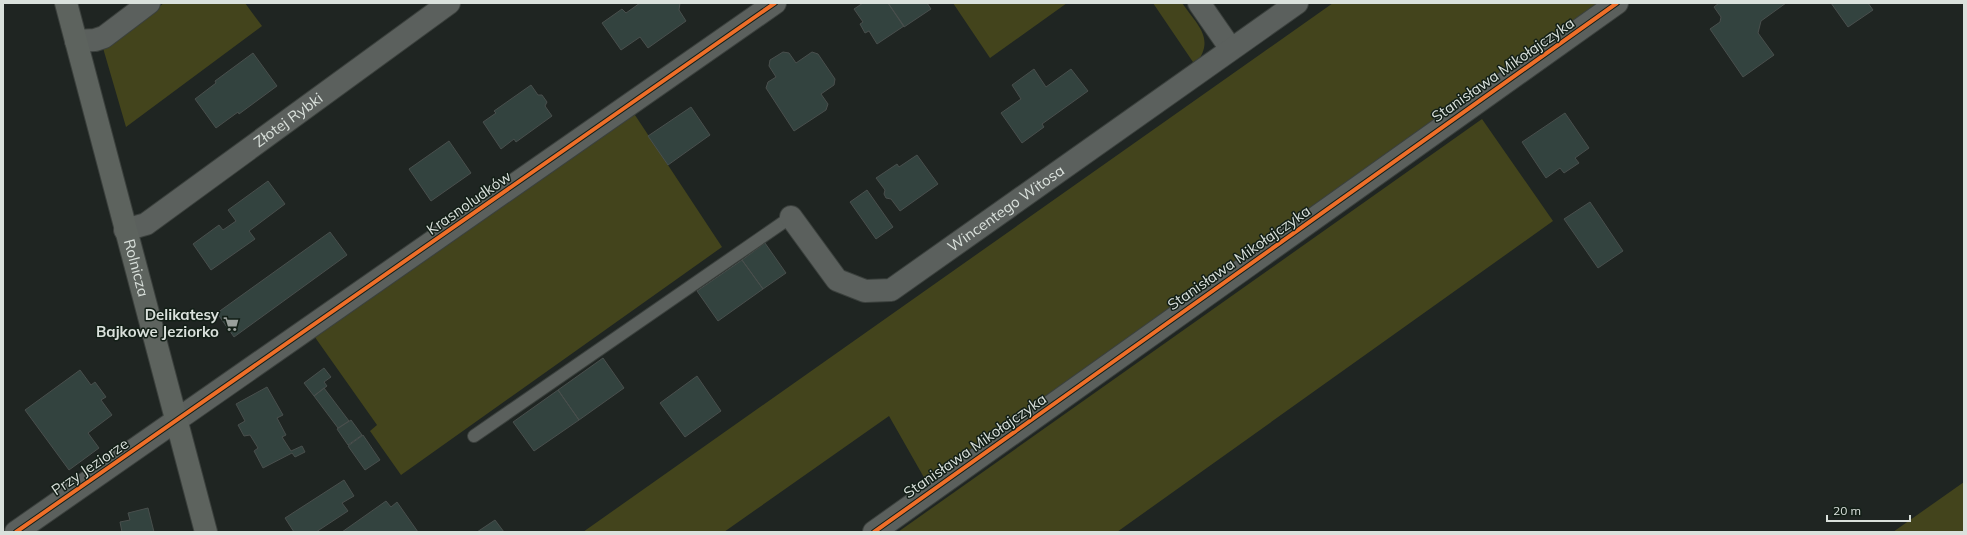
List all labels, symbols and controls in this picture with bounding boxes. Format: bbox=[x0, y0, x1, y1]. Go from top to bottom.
street label: Stanisława Mikołajczyka bbox=[1428, 13, 1578, 126]
street label: Złotej Rybki bbox=[250, 88, 326, 151]
street label: Wincentego Witosa bbox=[944, 160, 1068, 256]
street label: Krasnoludków bbox=[423, 166, 515, 239]
street label: Stanisława Mikołajczyka bbox=[1164, 201, 1314, 314]
street label: Rolnicza bbox=[120, 237, 153, 299]
place label: Delikatesy Bajkowe Jeziorko bbox=[96, 305, 220, 341]
supermarket icon: Delikatesy Bajkowe Jeziorko bbox=[222, 315, 240, 333]
street label: Stanisława Mikołajczyka bbox=[900, 389, 1050, 502]
street label: Przy Jeziorze bbox=[48, 434, 132, 499]
scale bar bbox=[1827, 497, 1910, 523]
text: 20 m bbox=[1833, 503, 1861, 518]

